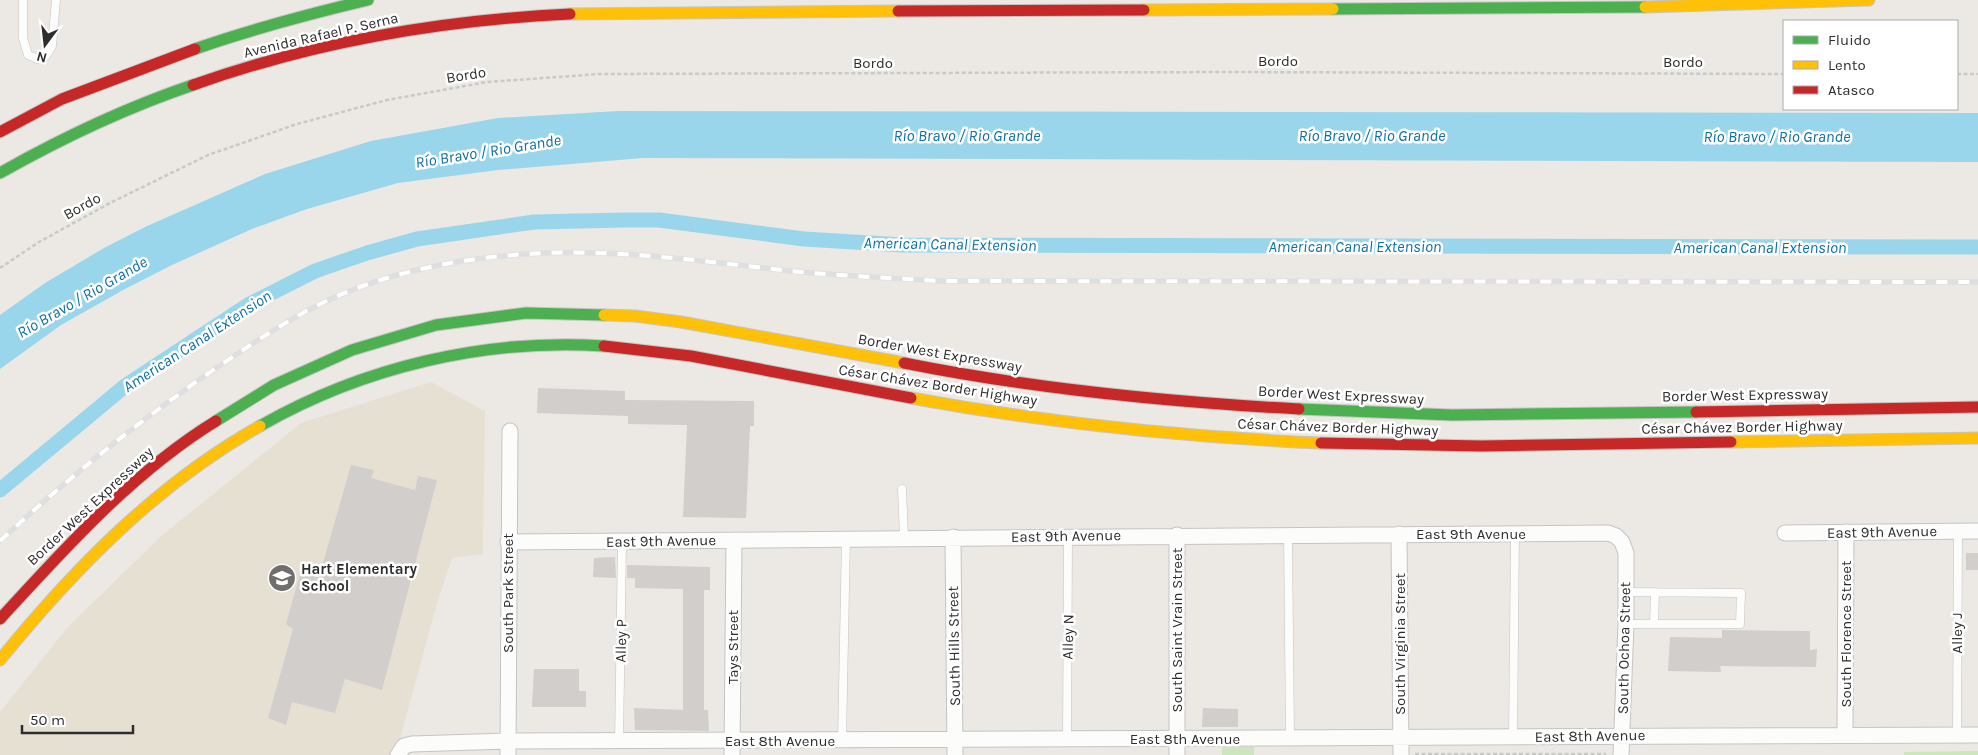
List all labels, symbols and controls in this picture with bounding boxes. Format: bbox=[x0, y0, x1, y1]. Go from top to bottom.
street label: Avenida Rafael P. Serna bbox=[242, 8, 400, 62]
north arrow bbox=[20, 20, 70, 70]
legend bbox=[1783, 20, 1958, 110]
text: Fluido bbox=[1828, 31, 1871, 49]
text: N bbox=[35, 48, 49, 67]
street label: Bordo bbox=[1258, 52, 1298, 70]
street label: Bordo bbox=[1663, 53, 1703, 71]
street label: Bordo bbox=[853, 54, 893, 72]
text: Lento bbox=[1828, 56, 1866, 74]
street label: Bordo bbox=[445, 63, 487, 87]
text: Atasco bbox=[1828, 81, 1874, 99]
water label: Río Bravo / Rio Grande bbox=[893, 126, 1041, 145]
water label: Río Bravo / Rio Grande bbox=[1298, 126, 1446, 145]
water label: Río Bravo / Rio Grande bbox=[1703, 127, 1851, 146]
water label: Río Bravo / Rio Grande bbox=[414, 130, 563, 172]
street label: Bordo bbox=[60, 188, 104, 224]
water label: American Canal Extension bbox=[863, 233, 1037, 255]
water label: American Canal Extension bbox=[1268, 237, 1442, 256]
water label: American Canal Extension bbox=[1673, 238, 1847, 257]
water label: Río Bravo / Rio Grande bbox=[14, 252, 151, 342]
water label: American Canal Extension bbox=[119, 286, 275, 396]
street label: Border West Expressway bbox=[857, 330, 1023, 376]
street label: César Chávez Border Highway bbox=[837, 360, 1039, 410]
street label: Border West Expressway bbox=[1258, 382, 1424, 408]
street label: Border West Expressway bbox=[1662, 385, 1828, 405]
street label: César Chávez Border Highway bbox=[1237, 414, 1439, 440]
street label: César Chávez Border Highway bbox=[1641, 416, 1843, 438]
street label: Border West Expressway bbox=[23, 443, 157, 569]
street label: East 9th Avenue bbox=[1827, 522, 1937, 542]
street label: East 9th Avenue bbox=[1416, 525, 1526, 543]
street label: East 9th Avenue bbox=[1011, 526, 1121, 546]
street label: East 9th Avenue bbox=[606, 531, 716, 551]
street label: South Park Street bbox=[499, 533, 517, 653]
street label: South Saint Vrain Street bbox=[1168, 547, 1186, 712]
place label: Hart Elementary School bbox=[301, 560, 417, 595]
street label: South Florence Street bbox=[1837, 560, 1855, 708]
school or university icon: Hart Elementary School bbox=[267, 563, 297, 593]
street label: South Virginia Street bbox=[1391, 573, 1409, 715]
street label: South Ochoa Street bbox=[1614, 581, 1634, 714]
street label: South Hills Street bbox=[944, 585, 964, 706]
street label: Tays Street bbox=[724, 610, 742, 684]
street label: Alley J bbox=[1948, 612, 1966, 654]
street label: Alley N bbox=[1059, 614, 1077, 660]
street label: Alley P bbox=[612, 619, 630, 663]
scale bar bbox=[22, 702, 134, 734]
text: 50 m bbox=[30, 711, 65, 729]
street label: East 8th Avenue bbox=[1535, 726, 1645, 746]
street label: East 8th Avenue bbox=[1130, 730, 1240, 748]
street label: East 8th Avenue bbox=[725, 732, 835, 750]

